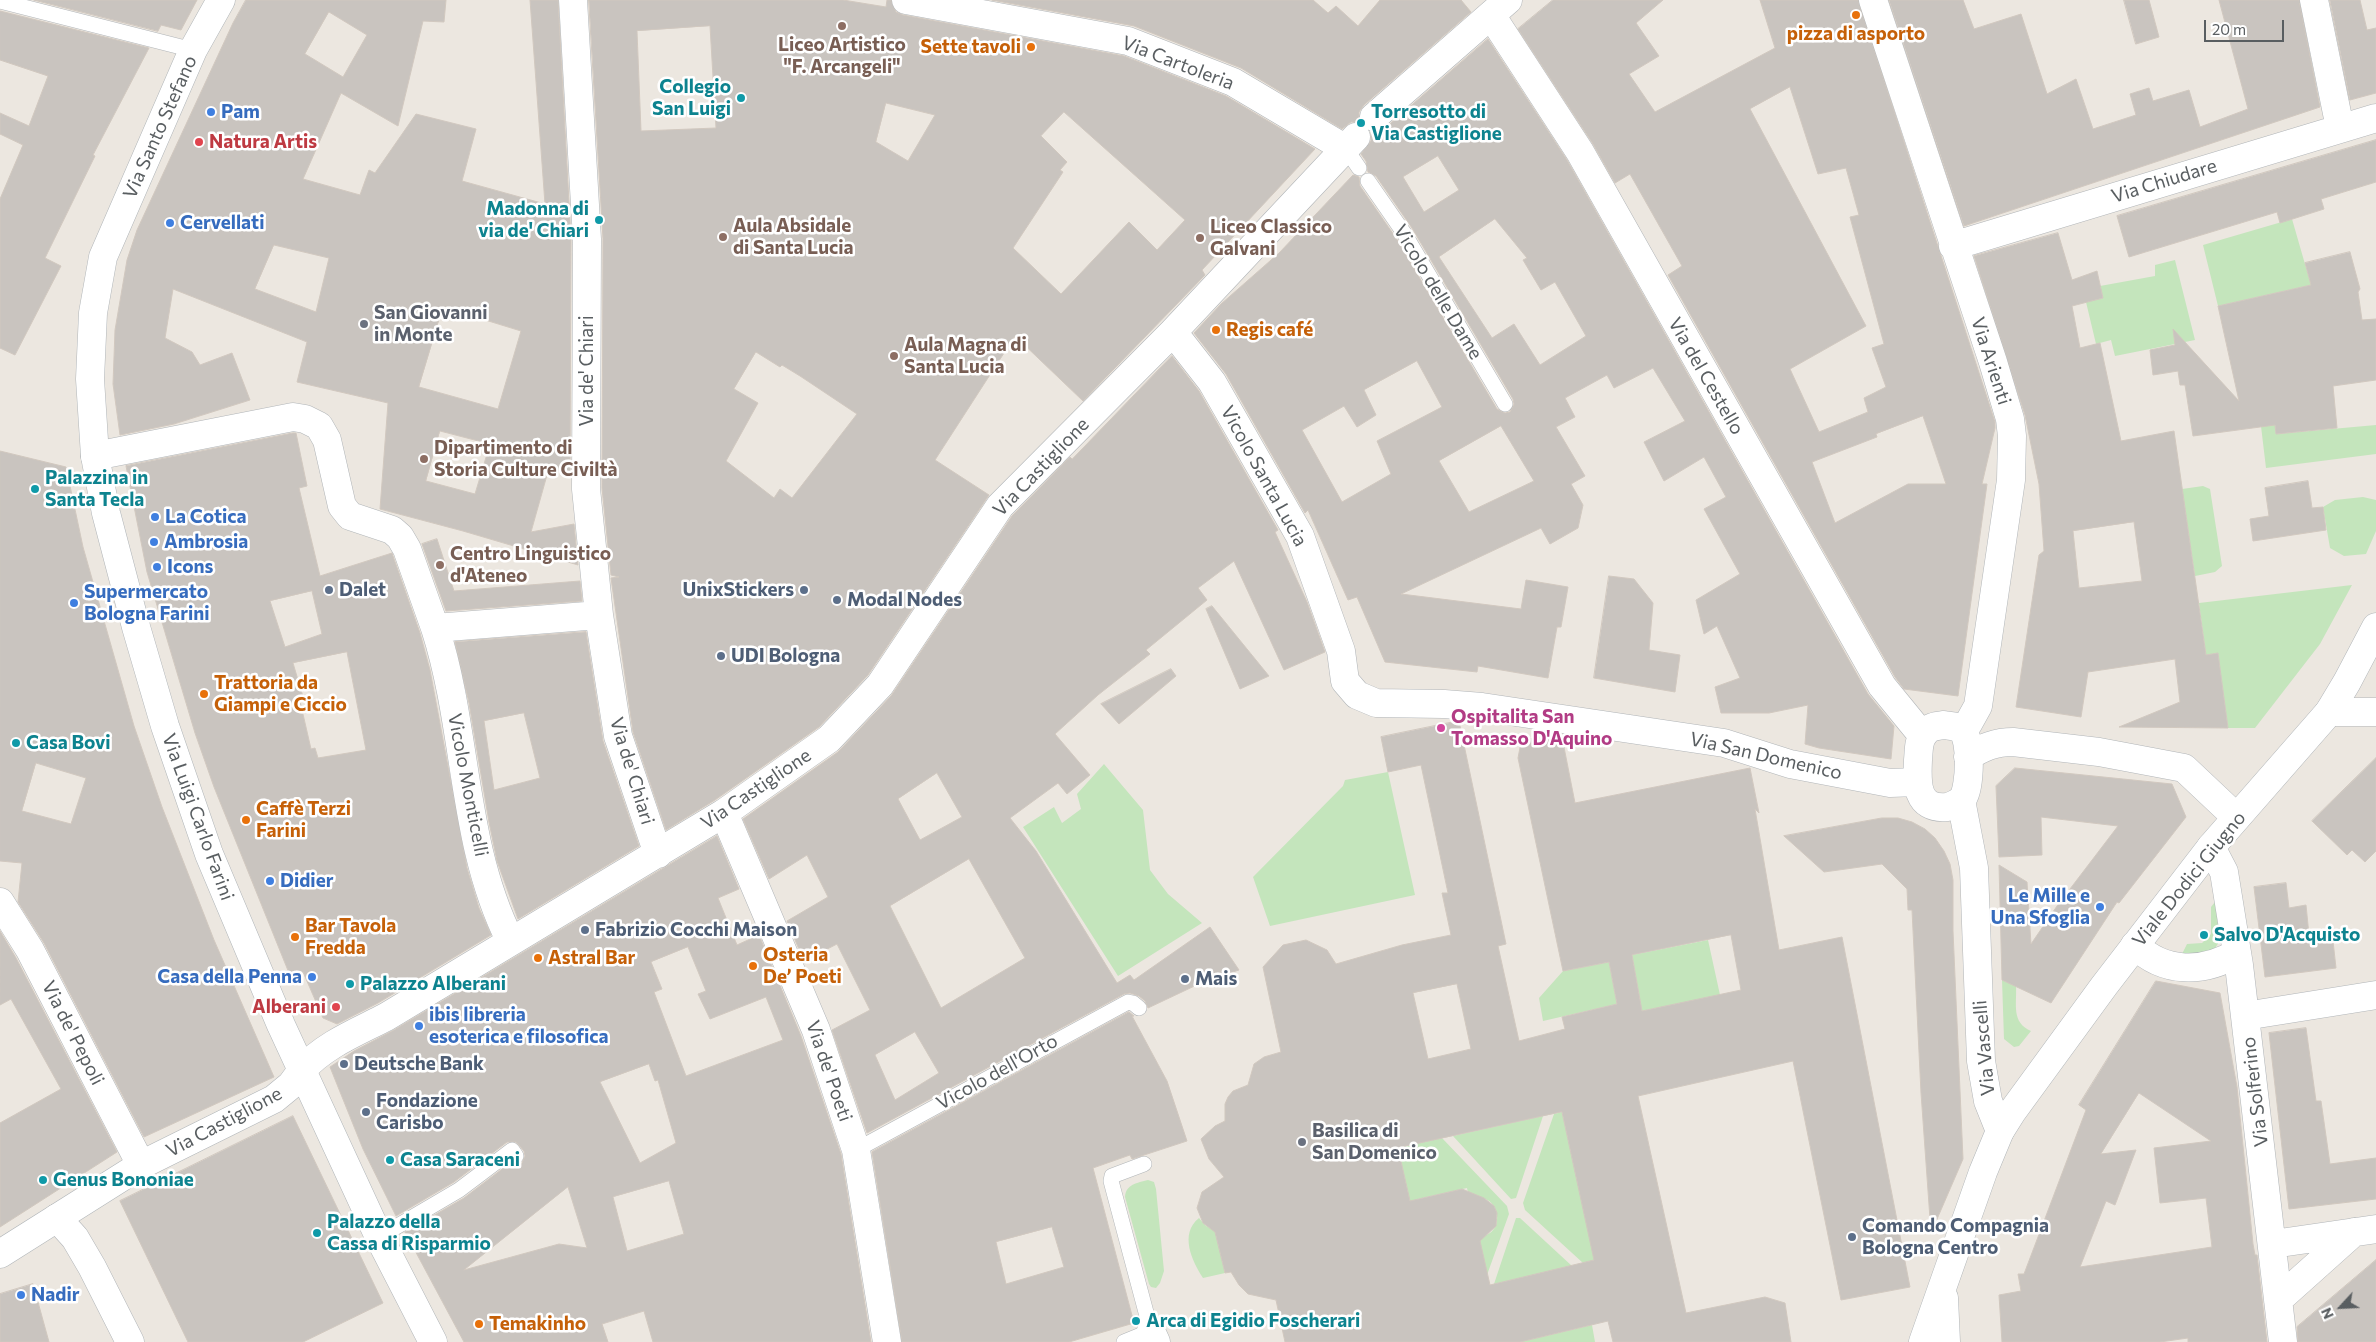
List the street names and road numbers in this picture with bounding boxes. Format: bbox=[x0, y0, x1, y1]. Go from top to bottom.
street label: Via Cartoleria bbox=[1119, 31, 1237, 95]
street label: Via Santo Stefano bbox=[118, 52, 202, 202]
street label: Via Chiudare bbox=[2109, 154, 2219, 208]
street label: Vicolo delle Dame bbox=[1389, 220, 1487, 364]
street label: Via del Cestello bbox=[1663, 313, 1749, 439]
street label: Via Arienti bbox=[1966, 314, 2016, 408]
street label: Via de' Chiari bbox=[576, 315, 598, 427]
street label: Vicolo Santa Lucia bbox=[1216, 402, 1312, 550]
street label: Via Castiglione bbox=[988, 413, 1094, 521]
street label: Vicolo Monticelli bbox=[443, 711, 493, 859]
street label: Via de' Chiari bbox=[605, 715, 659, 827]
street label: Via San Domenico bbox=[1688, 727, 1844, 785]
street label: Via Luigi Carlo Farini bbox=[157, 731, 239, 903]
street label: Via Castiglione bbox=[697, 744, 815, 834]
street label: Viale Dodici Giugno bbox=[2127, 807, 2251, 951]
street label: Via de' Pepoli bbox=[37, 977, 109, 1089]
street label: Via Vascelli bbox=[1968, 999, 2000, 1097]
street label: Via de' Poeti bbox=[801, 1017, 857, 1125]
street label: Vicolo dell'Orto bbox=[932, 1029, 1062, 1115]
street label: Via Solferino bbox=[2237, 1036, 2273, 1148]
street label: Via Castiglione bbox=[162, 1082, 286, 1162]

